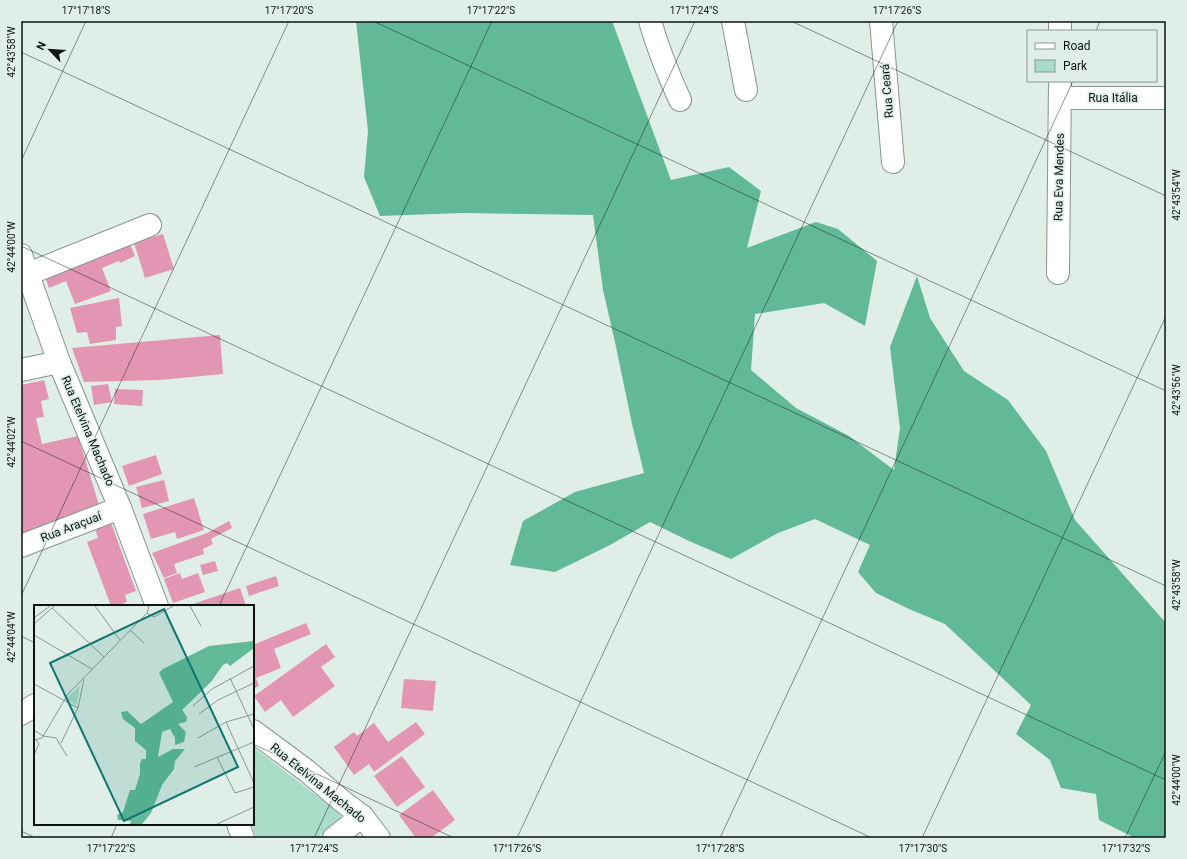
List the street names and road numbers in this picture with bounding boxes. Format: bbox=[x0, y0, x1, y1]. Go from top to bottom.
street label: Rua Ceará bbox=[878, 63, 896, 119]
street label: Rua Itália bbox=[1088, 91, 1138, 105]
street label: Rua Eva Mendes bbox=[1051, 133, 1067, 221]
street label: Rua Etelvina Machado bbox=[58, 374, 118, 488]
street label: Rua Araçuaí bbox=[39, 509, 104, 545]
street label: Rua Etelvina Machado bbox=[268, 740, 369, 826]

